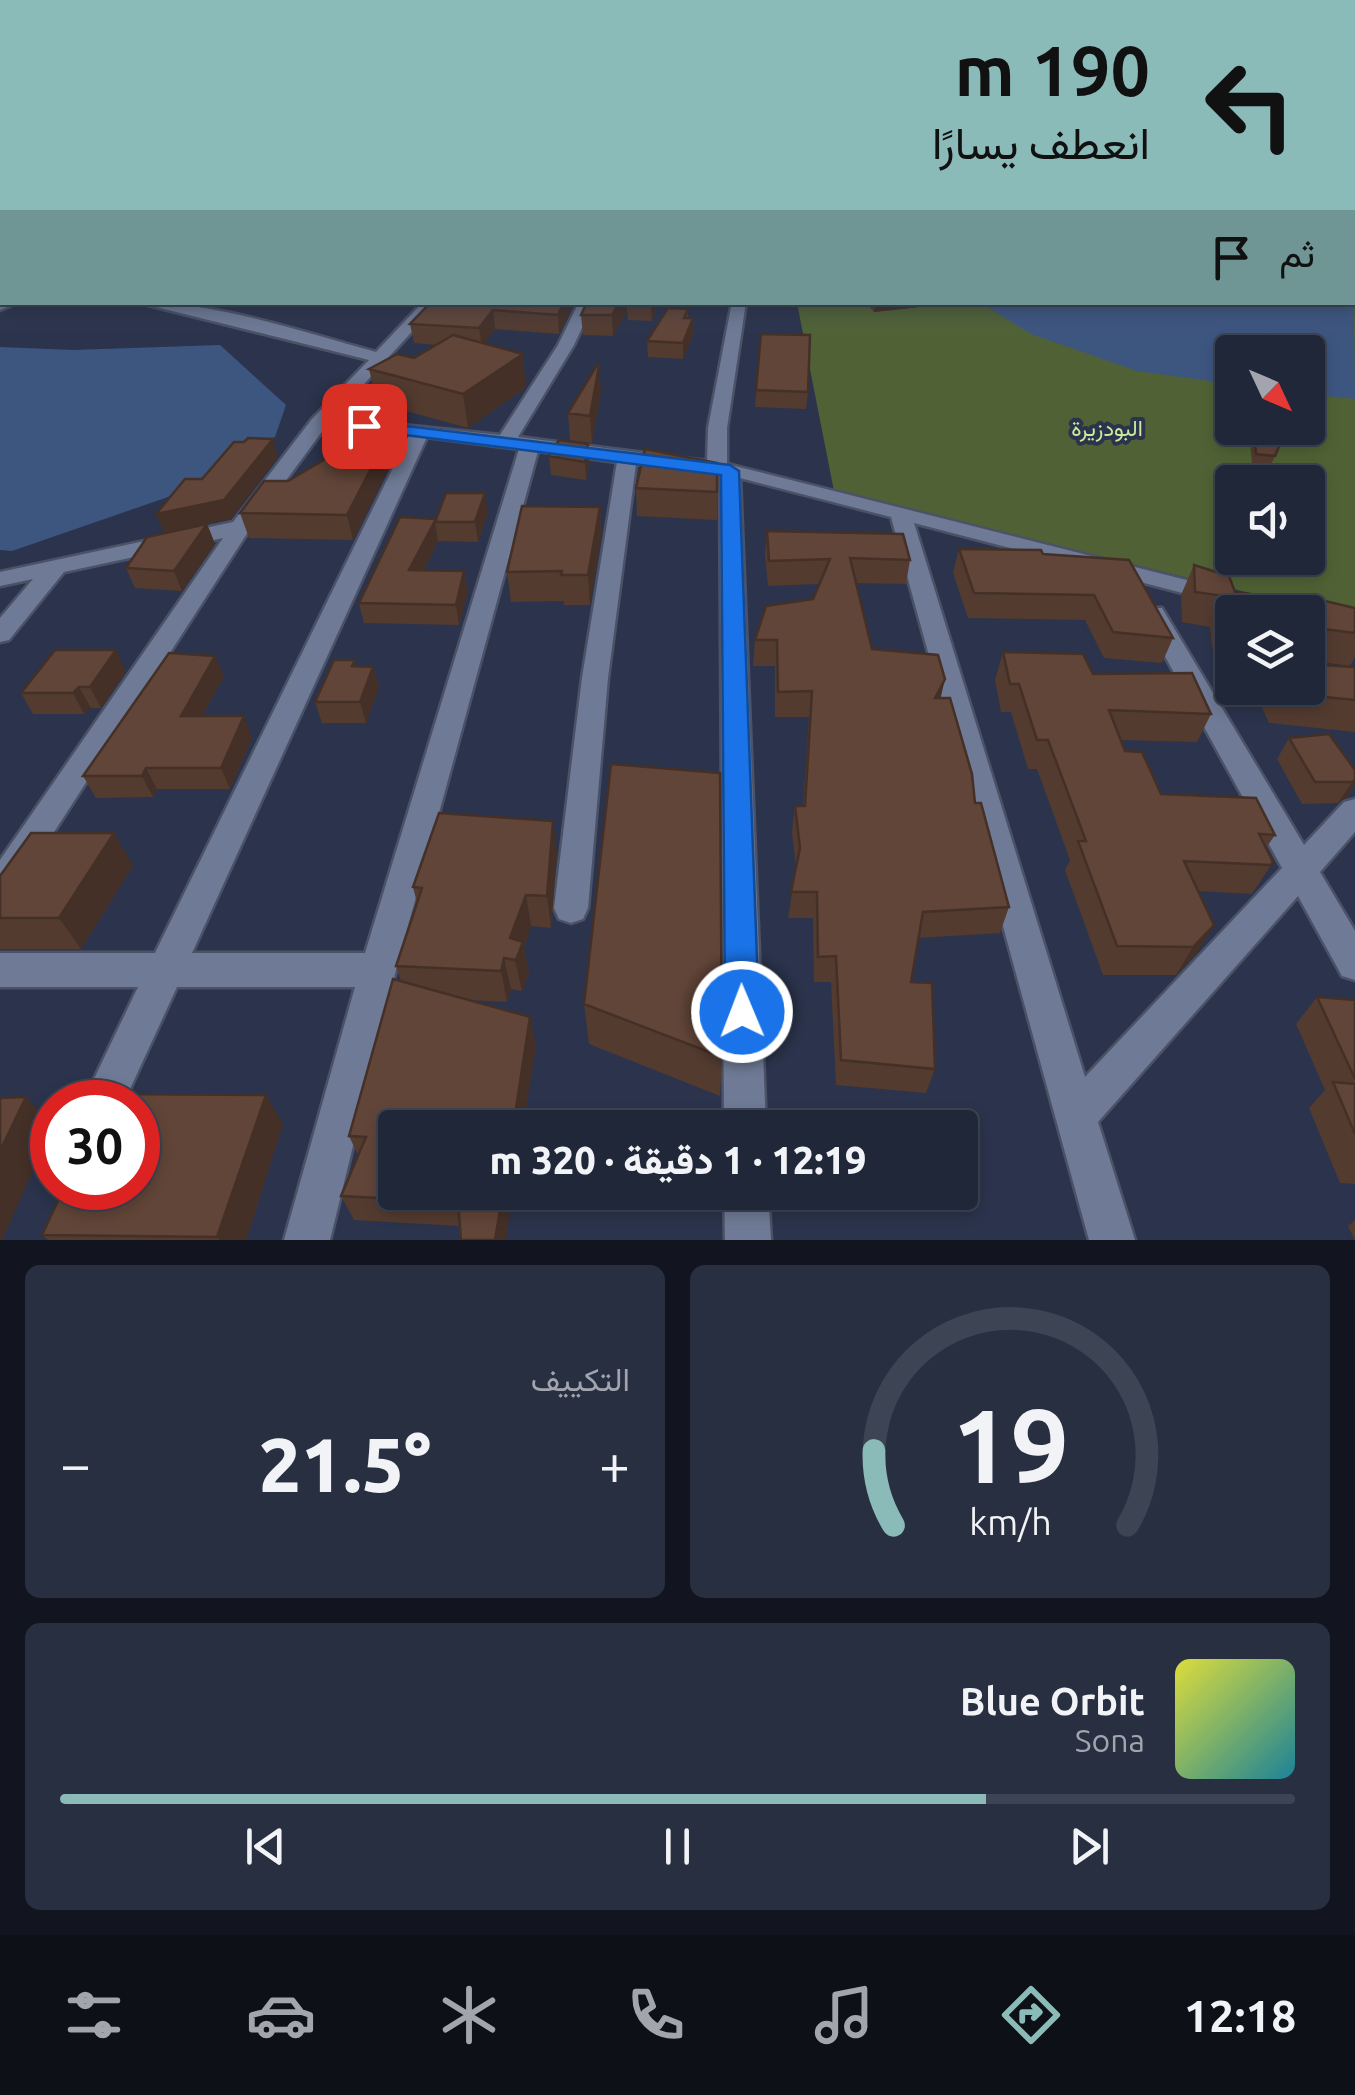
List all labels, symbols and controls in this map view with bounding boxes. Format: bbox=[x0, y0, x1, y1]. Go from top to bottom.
text: 190 m bbox=[955, 31, 1150, 109]
icon: left bbox=[1185, 40, 1315, 170]
text: انعطف يسارًا bbox=[932, 117, 1150, 168]
icon: arrive bbox=[1204, 230, 1259, 285]
text: ثم bbox=[1279, 232, 1315, 274]
north arrow bbox=[1215, 335, 1325, 445]
map controls bbox=[1215, 335, 1325, 705]
pin bbox=[322, 384, 407, 469]
icon: arrive bbox=[337, 399, 392, 454]
park label: البودزيرة bbox=[1071, 415, 1143, 442]
button: sound bbox=[1215, 465, 1325, 575]
button: layers bbox=[1215, 595, 1325, 705]
position arrow bbox=[690, 960, 794, 1064]
speed limit sign: 30 bbox=[30, 1080, 160, 1210]
text: 12:19 · 1 دقيقة · 320 m bbox=[490, 1139, 867, 1181]
text: التكييف bbox=[531, 1361, 630, 1397]
text: 19 bbox=[951, 1386, 1069, 1503]
text: 21.5° bbox=[259, 1422, 431, 1506]
text: − bbox=[60, 1433, 91, 1494]
text: + bbox=[599, 1433, 630, 1494]
text: km/h bbox=[969, 1502, 1051, 1542]
text: Blue Orbit bbox=[960, 1680, 1145, 1722]
text: Sona bbox=[1075, 1722, 1145, 1758]
icon: previous bbox=[238, 1819, 293, 1874]
icon: pause bbox=[650, 1819, 705, 1874]
icon: next bbox=[1062, 1819, 1117, 1874]
icon: filters bbox=[59, 1980, 129, 2050]
icon: car bbox=[246, 1980, 316, 2050]
icon: climate bbox=[434, 1980, 504, 2050]
icon: phone bbox=[621, 1980, 691, 2050]
icon: music bbox=[809, 1980, 879, 2050]
icon: directions bbox=[996, 1980, 1066, 2050]
text: 12:18 bbox=[1184, 1990, 1296, 2041]

